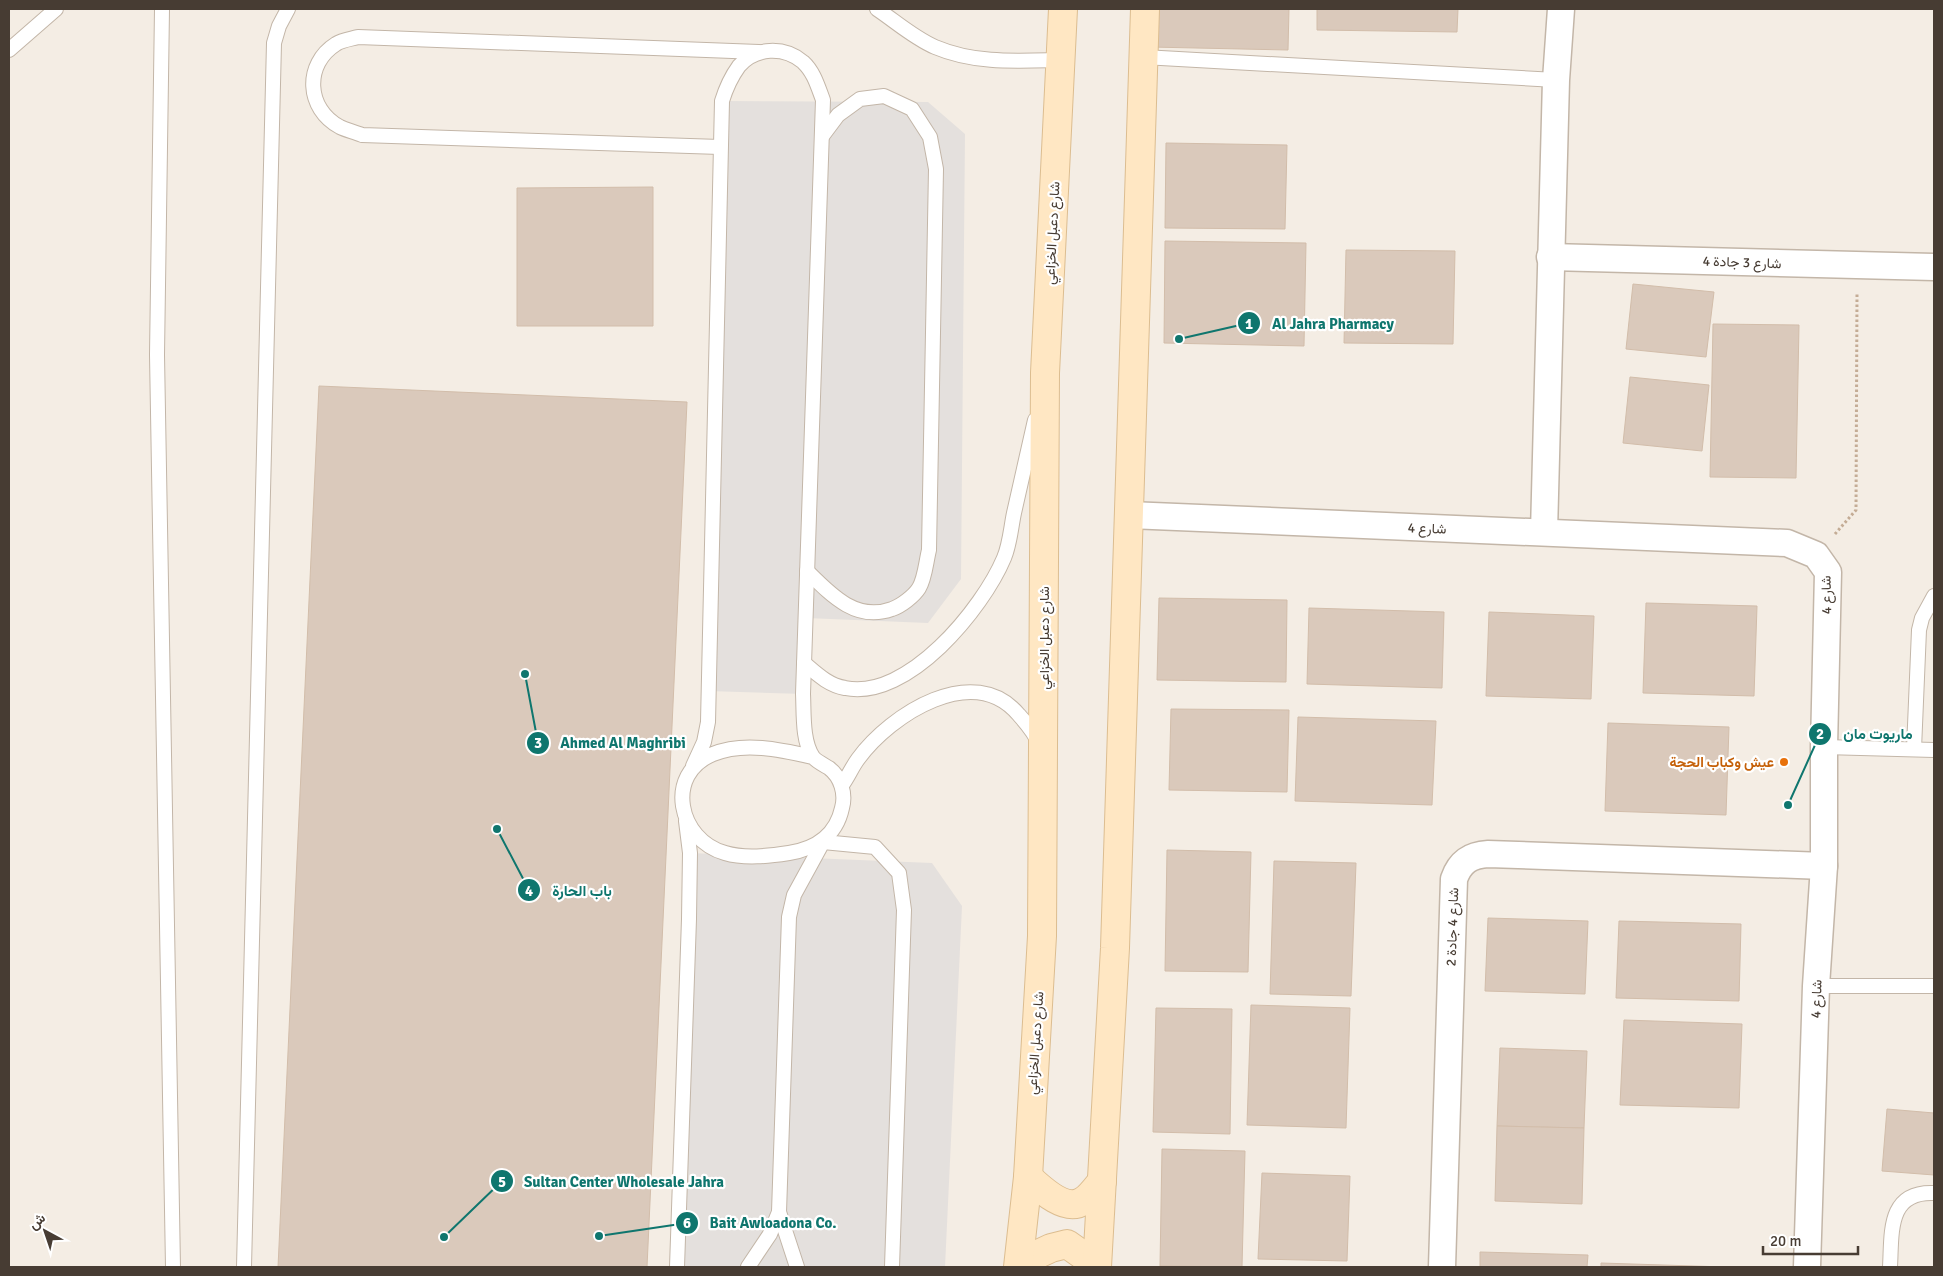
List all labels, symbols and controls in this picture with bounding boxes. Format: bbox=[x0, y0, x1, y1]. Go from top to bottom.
street label: شارع دعبل الخزاعي bbox=[1041, 181, 1067, 285]
street label: شارع 3 جادة 4 bbox=[1702, 253, 1782, 274]
callout: Al Jahra Pharmacy bbox=[1237, 308, 1403, 338]
text: 1 bbox=[1245, 315, 1253, 333]
text: Al Jahra Pharmacy bbox=[1272, 315, 1394, 333]
street label: شارع 4 bbox=[1407, 519, 1447, 540]
street label: شارع 4 bbox=[1818, 575, 1837, 615]
street label: شارع دعبل الخزاعي bbox=[1036, 586, 1056, 690]
callout: ماريوت مان bbox=[1808, 719, 1922, 749]
text: 2 bbox=[1816, 725, 1824, 743]
text: ماريوت مان bbox=[1843, 725, 1913, 743]
callout: Ahmed Al Maghribi bbox=[526, 728, 696, 758]
text: 3 bbox=[534, 734, 542, 752]
text: Ahmed Al Maghribi bbox=[560, 734, 686, 752]
place label: عيش وكباب الحجة bbox=[1669, 754, 1774, 771]
marker: عيش وكباب الحجة bbox=[1778, 756, 1790, 768]
callout: باب الحارة bbox=[517, 875, 622, 905]
text: 4 bbox=[525, 882, 533, 900]
text: باب الحارة bbox=[552, 882, 612, 900]
street label: شارع 4 جادة 2 bbox=[1443, 887, 1464, 967]
street label: شارع 4 bbox=[1807, 979, 1828, 1019]
street label: شارع دعبل الخزاعي bbox=[1023, 991, 1051, 1095]
callout: Sultan Center Wholesale Jahra bbox=[489, 1166, 734, 1196]
text: 5 bbox=[498, 1173, 506, 1191]
text: Sultan Center Wholesale Jahra bbox=[524, 1173, 724, 1191]
north arrow bbox=[20, 1206, 70, 1256]
callout: Bait Awloadona Co. bbox=[675, 1208, 847, 1238]
text: ش bbox=[25, 1209, 49, 1233]
text: 6 bbox=[683, 1214, 691, 1232]
text: Bait Awloadona Co. bbox=[709, 1214, 837, 1232]
scale bar bbox=[1763, 1224, 1858, 1256]
text: 20 m bbox=[1770, 1232, 1801, 1250]

